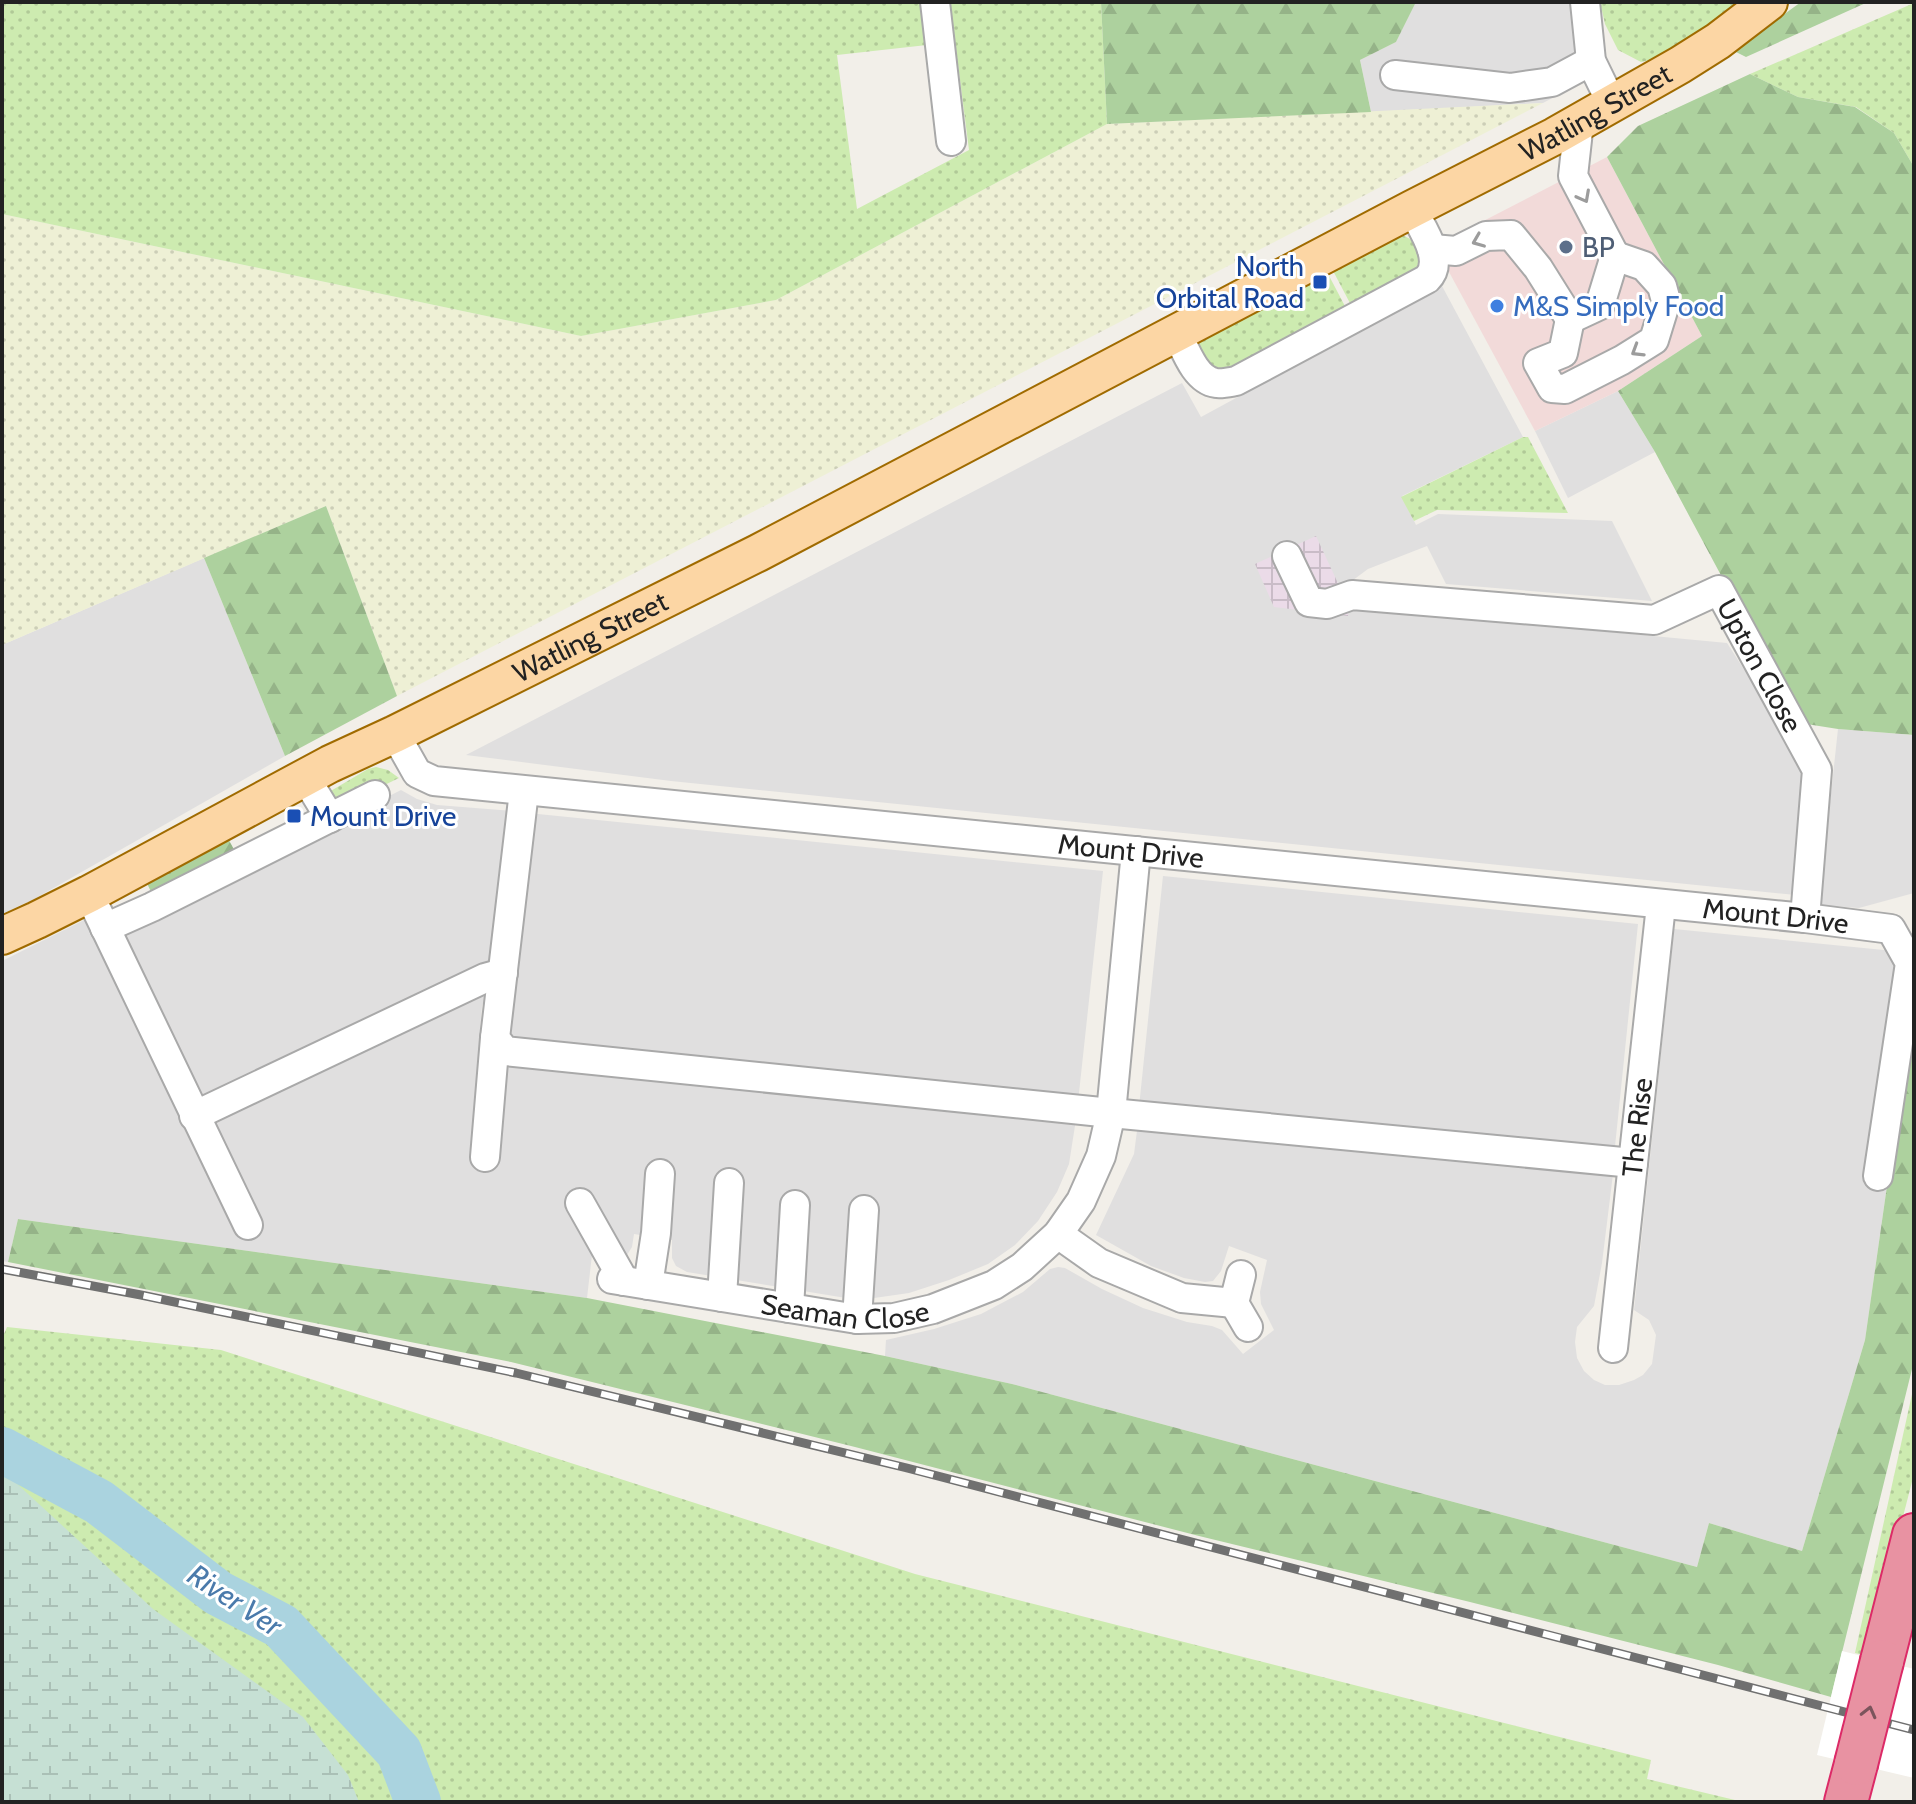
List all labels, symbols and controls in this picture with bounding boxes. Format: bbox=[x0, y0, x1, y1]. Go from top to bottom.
street label: Watling Street bbox=[1514, 56, 1677, 168]
one-way arrow bbox=[1574, 188, 1589, 203]
place label: BP bbox=[1582, 230, 1615, 264]
one-way arrow bbox=[1472, 231, 1486, 248]
marker: BP bbox=[1557, 238, 1575, 256]
place label: North Orbital Road bbox=[1156, 249, 1304, 315]
marker: North Orbital Road bbox=[1311, 273, 1329, 291]
place label: M&S Simply Food bbox=[1513, 289, 1724, 323]
marker: M&S Simply Food bbox=[1488, 297, 1506, 315]
one-way arrow bbox=[1631, 341, 1646, 356]
street label: Watling Street bbox=[507, 584, 673, 690]
street label: Upton Close bbox=[1710, 593, 1810, 738]
place label: Mount Drive bbox=[310, 799, 456, 833]
marker: Mount Drive bbox=[285, 807, 303, 825]
street label: Mount Drive bbox=[1056, 826, 1206, 875]
street label: Mount Drive bbox=[1701, 891, 1851, 940]
street label: The Rise bbox=[1615, 1076, 1659, 1178]
street label: Seaman Close bbox=[759, 1287, 932, 1336]
water label: River Ver bbox=[181, 1556, 291, 1645]
one-way arrow bbox=[1860, 1706, 1877, 1720]

